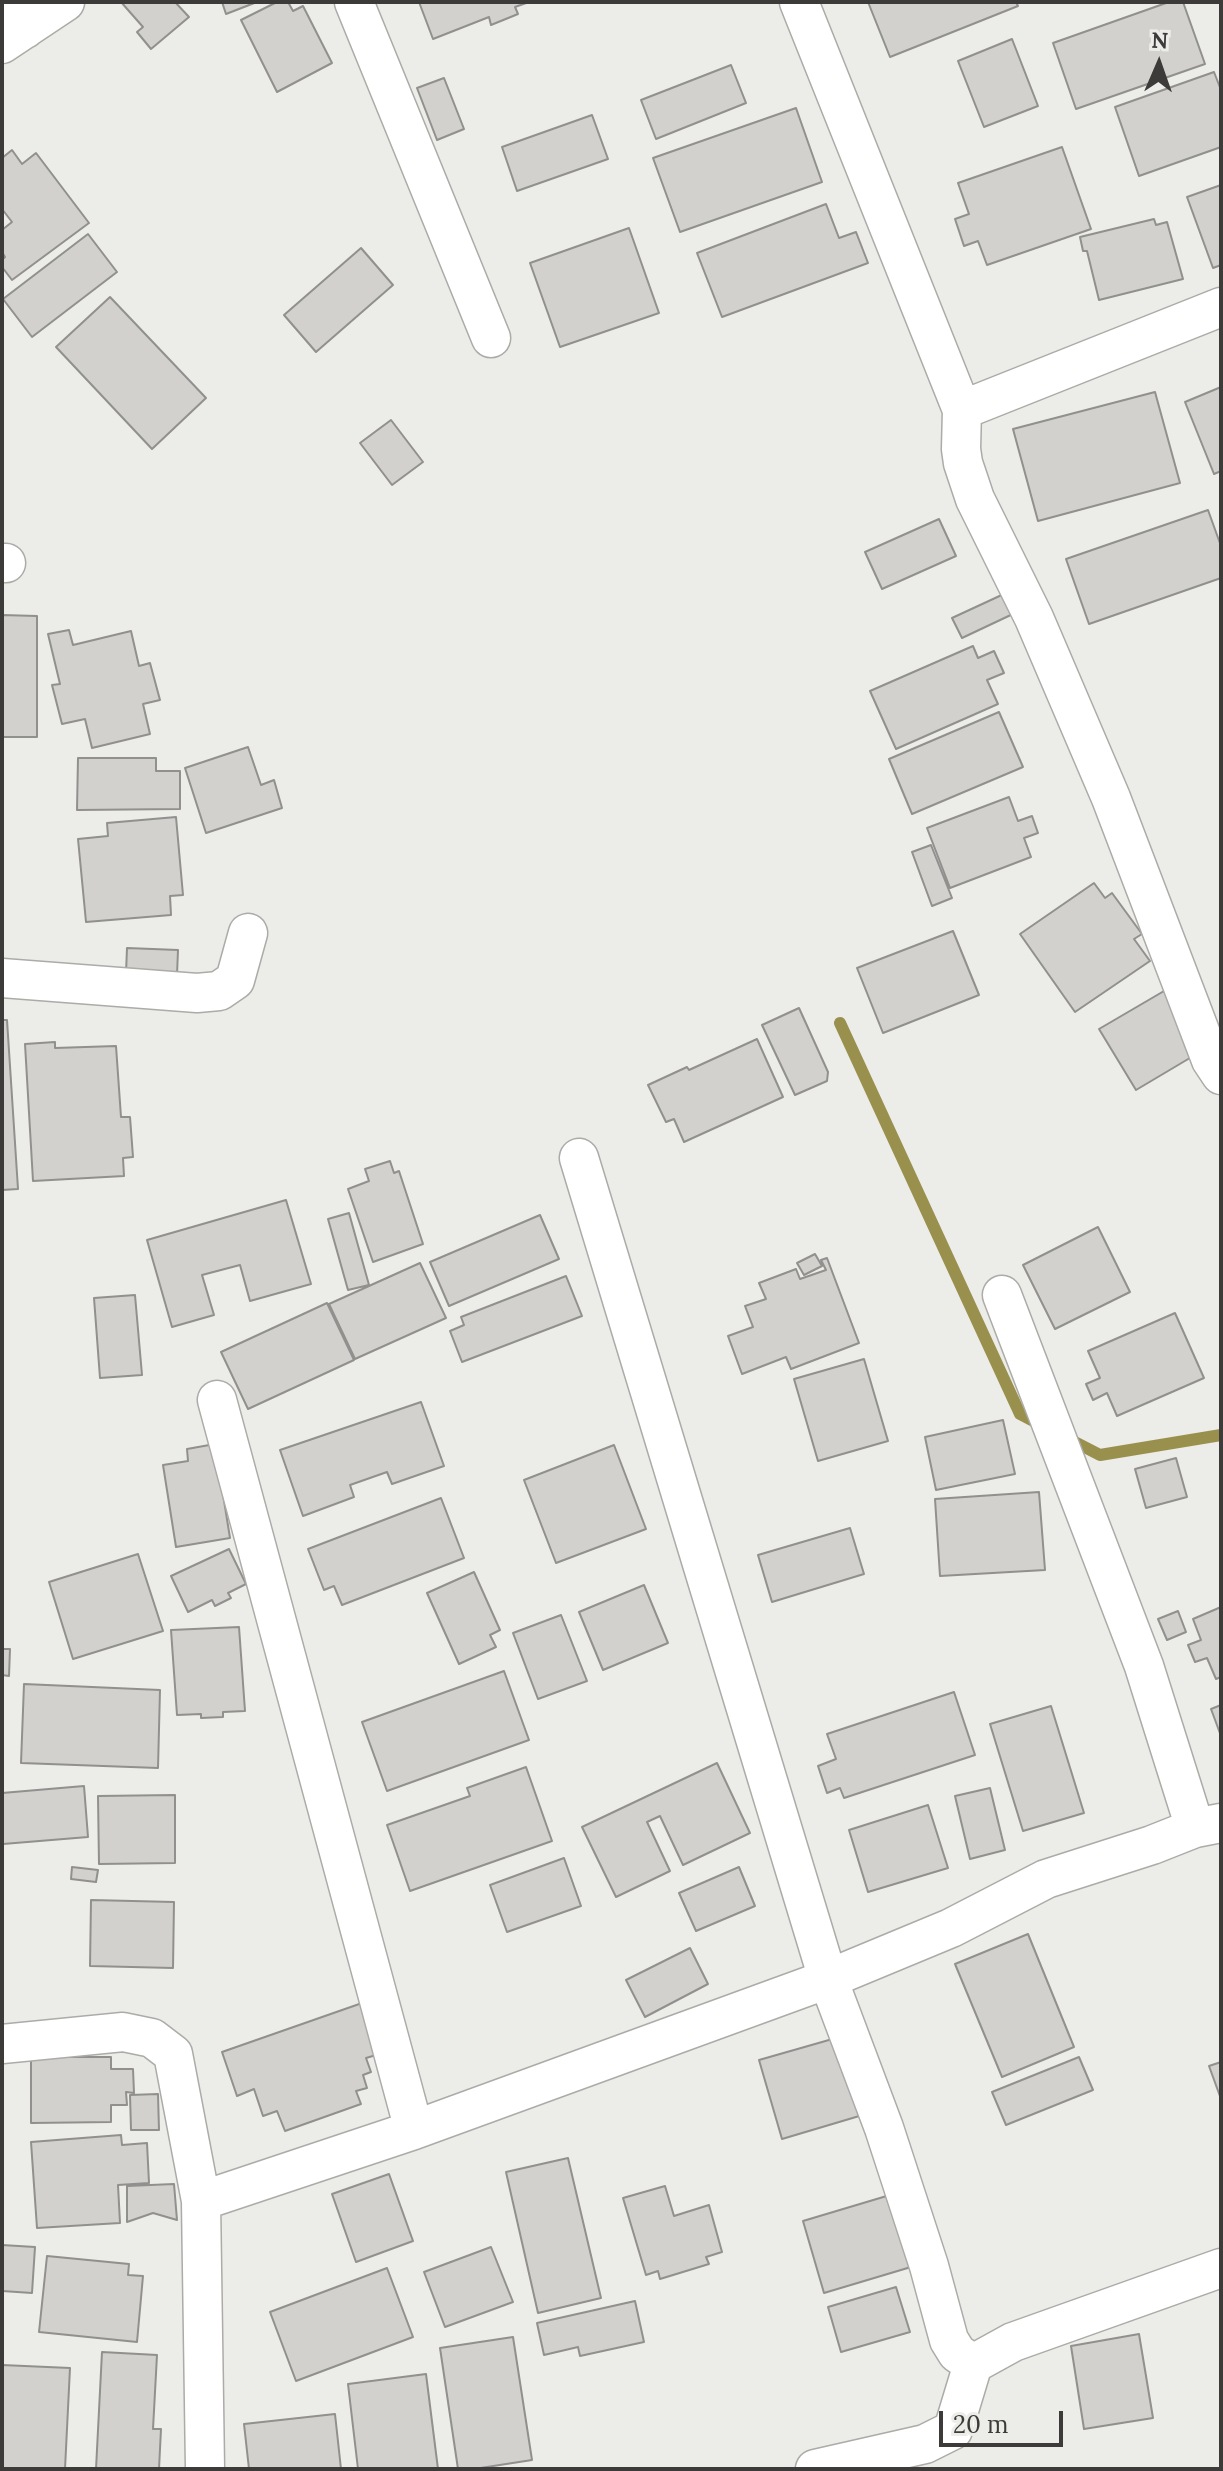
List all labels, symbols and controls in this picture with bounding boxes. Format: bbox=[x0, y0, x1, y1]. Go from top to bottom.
north arrow bbox=[1119, 24, 1199, 104]
text: N bbox=[1151, 26, 1169, 54]
scale bar bbox=[943, 2395, 1067, 2445]
text: 20 m bbox=[953, 2409, 1009, 2440]

